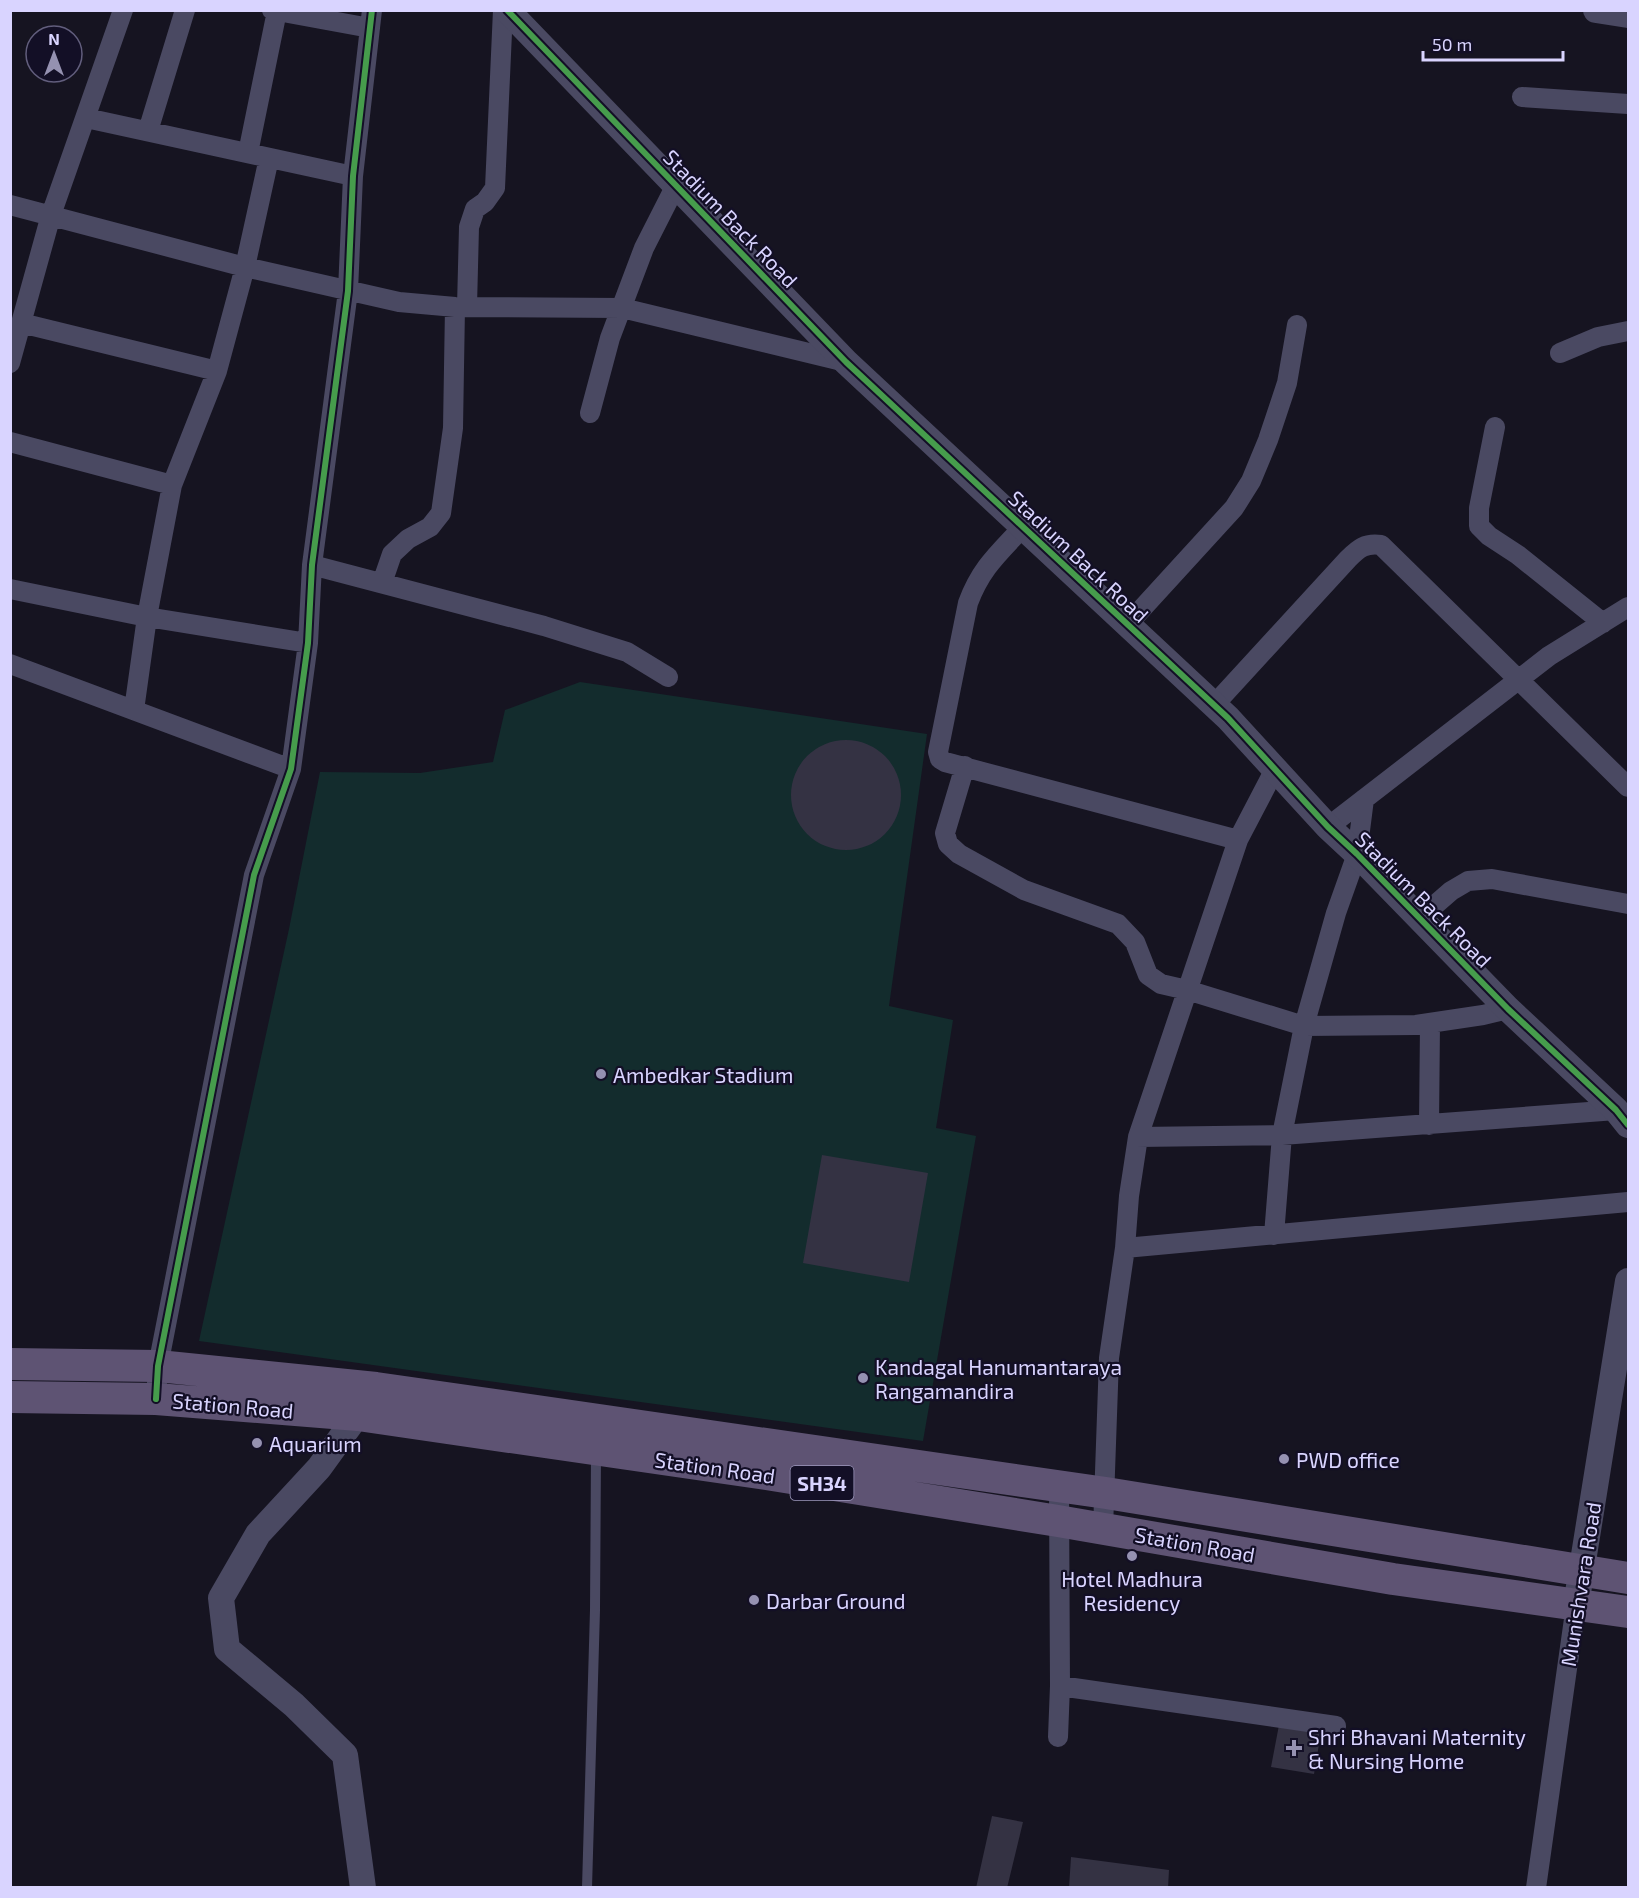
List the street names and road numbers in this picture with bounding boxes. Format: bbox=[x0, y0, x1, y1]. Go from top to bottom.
street label: Stadium Back Road bbox=[659, 144, 803, 292]
street label: Stadium Back Road bbox=[1004, 485, 1154, 627]
street label: Stadium Back Road bbox=[1351, 826, 1497, 972]
street label: Station Road bbox=[171, 1387, 295, 1423]
street label: Station Road bbox=[653, 1446, 777, 1488]
road number: SH34 bbox=[790, 1466, 854, 1500]
street label: Munishvara Road bbox=[1555, 1500, 1605, 1668]
street label: Station Road bbox=[1133, 1521, 1257, 1567]

